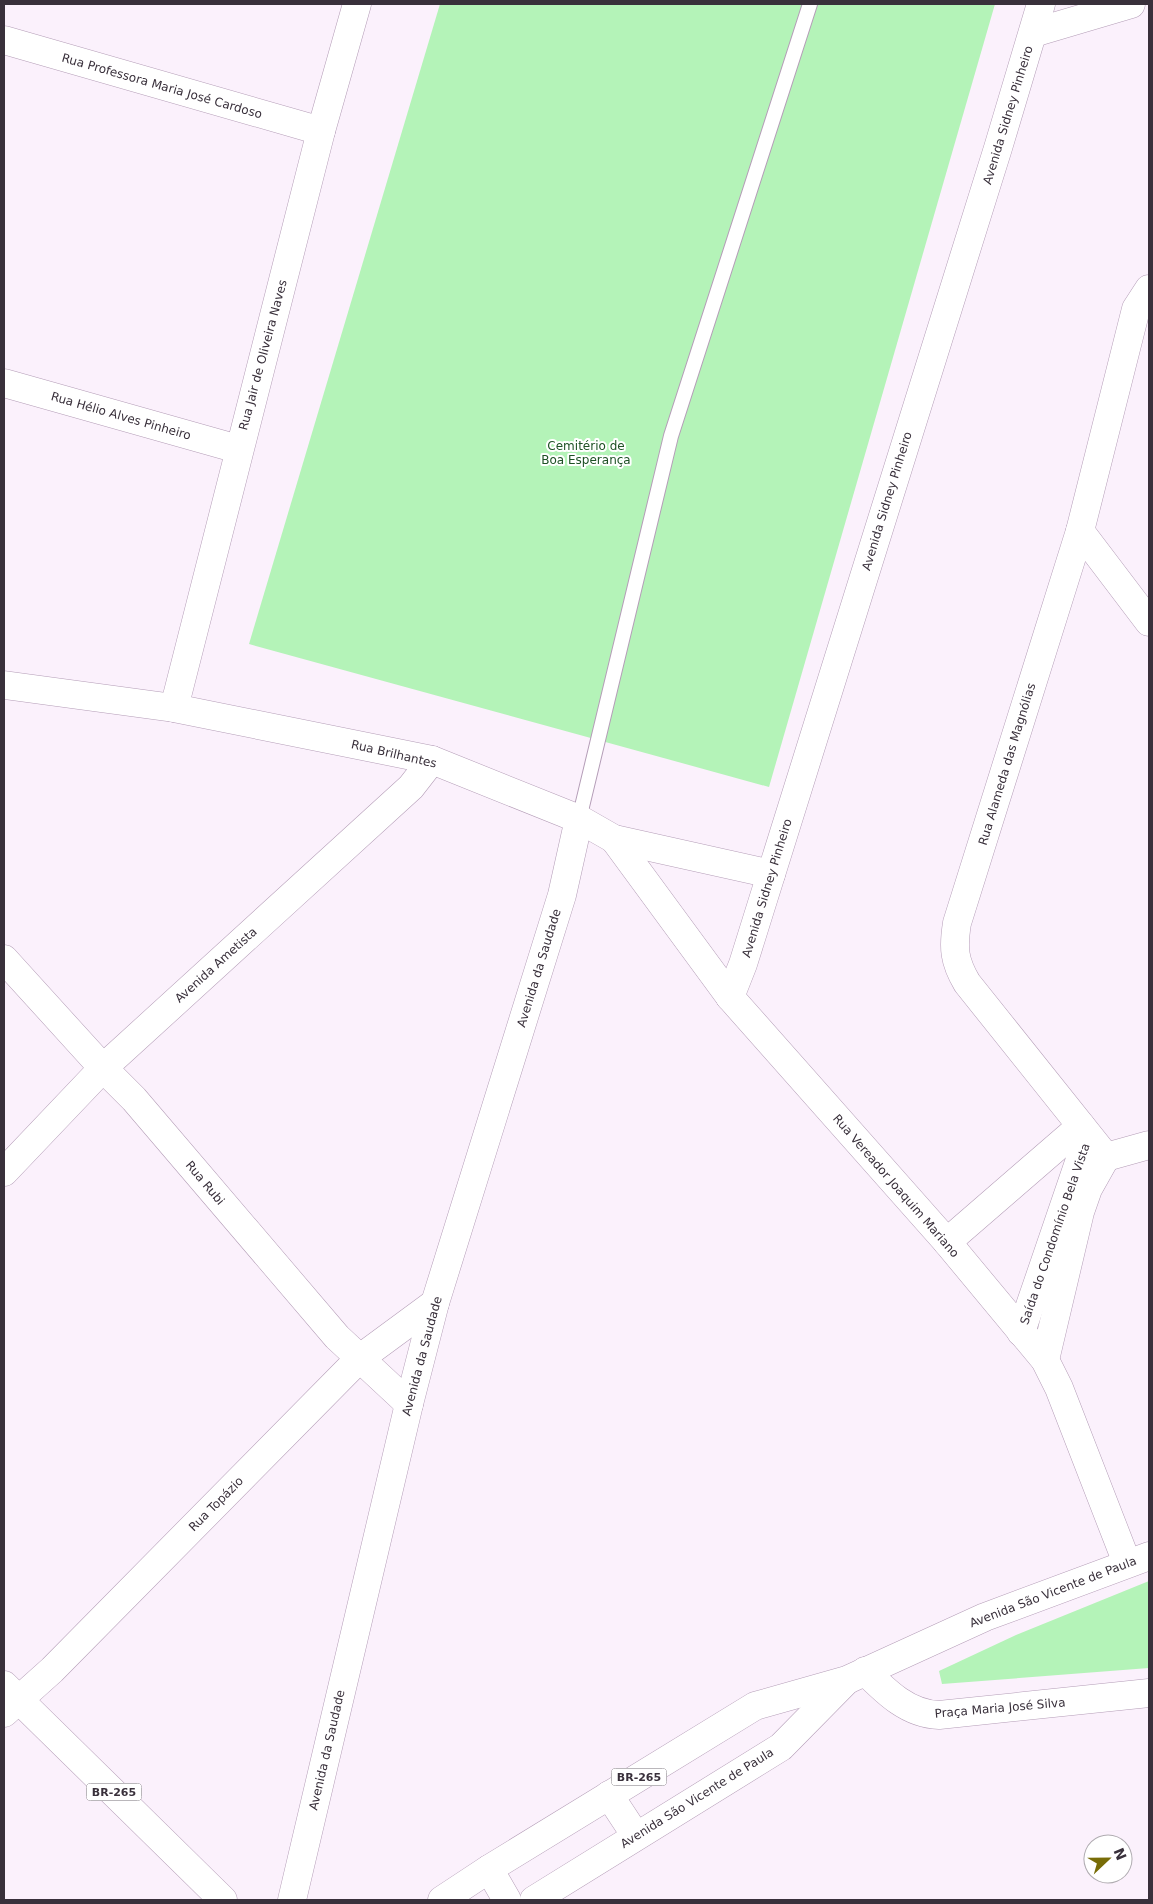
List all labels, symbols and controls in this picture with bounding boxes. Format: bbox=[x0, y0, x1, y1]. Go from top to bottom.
street label: Avenida Sidney Pinheiro bbox=[980, 44, 1036, 186]
street label: Rua Professora Maria José Cardoso bbox=[60, 51, 264, 121]
street label: Rua Jair de Oliveira Naves bbox=[236, 278, 290, 432]
street label: Rua Hélio Alves Pinheiro bbox=[49, 389, 193, 443]
street label: Avenida Sidney Pinheiro bbox=[859, 430, 915, 572]
park label: Cemitério de Boa Esperança bbox=[541, 439, 631, 467]
street label: Rua Alameda das Magnólias bbox=[976, 681, 1038, 847]
street label: Rua Brilhantes bbox=[350, 737, 438, 771]
street label: Avenida Sidney Pinheiro bbox=[739, 817, 795, 959]
street label: Avenida da Saudade bbox=[514, 907, 564, 1029]
street label: Avenida Ametista bbox=[172, 925, 260, 1005]
street label: Rua Vereador Joaquim Mariano bbox=[830, 1112, 962, 1260]
street label: Saída do Condomínio Bela Vista bbox=[1017, 1141, 1093, 1327]
street label: Rua Rubi bbox=[183, 1158, 227, 1208]
street label: Avenida da Saudade bbox=[399, 1295, 445, 1417]
street label: Rua Topázio bbox=[186, 1474, 246, 1534]
street label: Avenida São Vicente de Paula bbox=[968, 1554, 1138, 1630]
street label: Avenida da Saudade bbox=[306, 1688, 348, 1812]
street label: Praça Maria José Silva bbox=[934, 1695, 1066, 1721]
street label: Avenida São Vicente de Paula bbox=[618, 1745, 776, 1851]
road number: BR-265 bbox=[612, 1768, 666, 1785]
road number: BR-265 bbox=[86, 1784, 142, 1800]
north arrow bbox=[1083, 1834, 1133, 1884]
text: N bbox=[1110, 1846, 1130, 1863]

